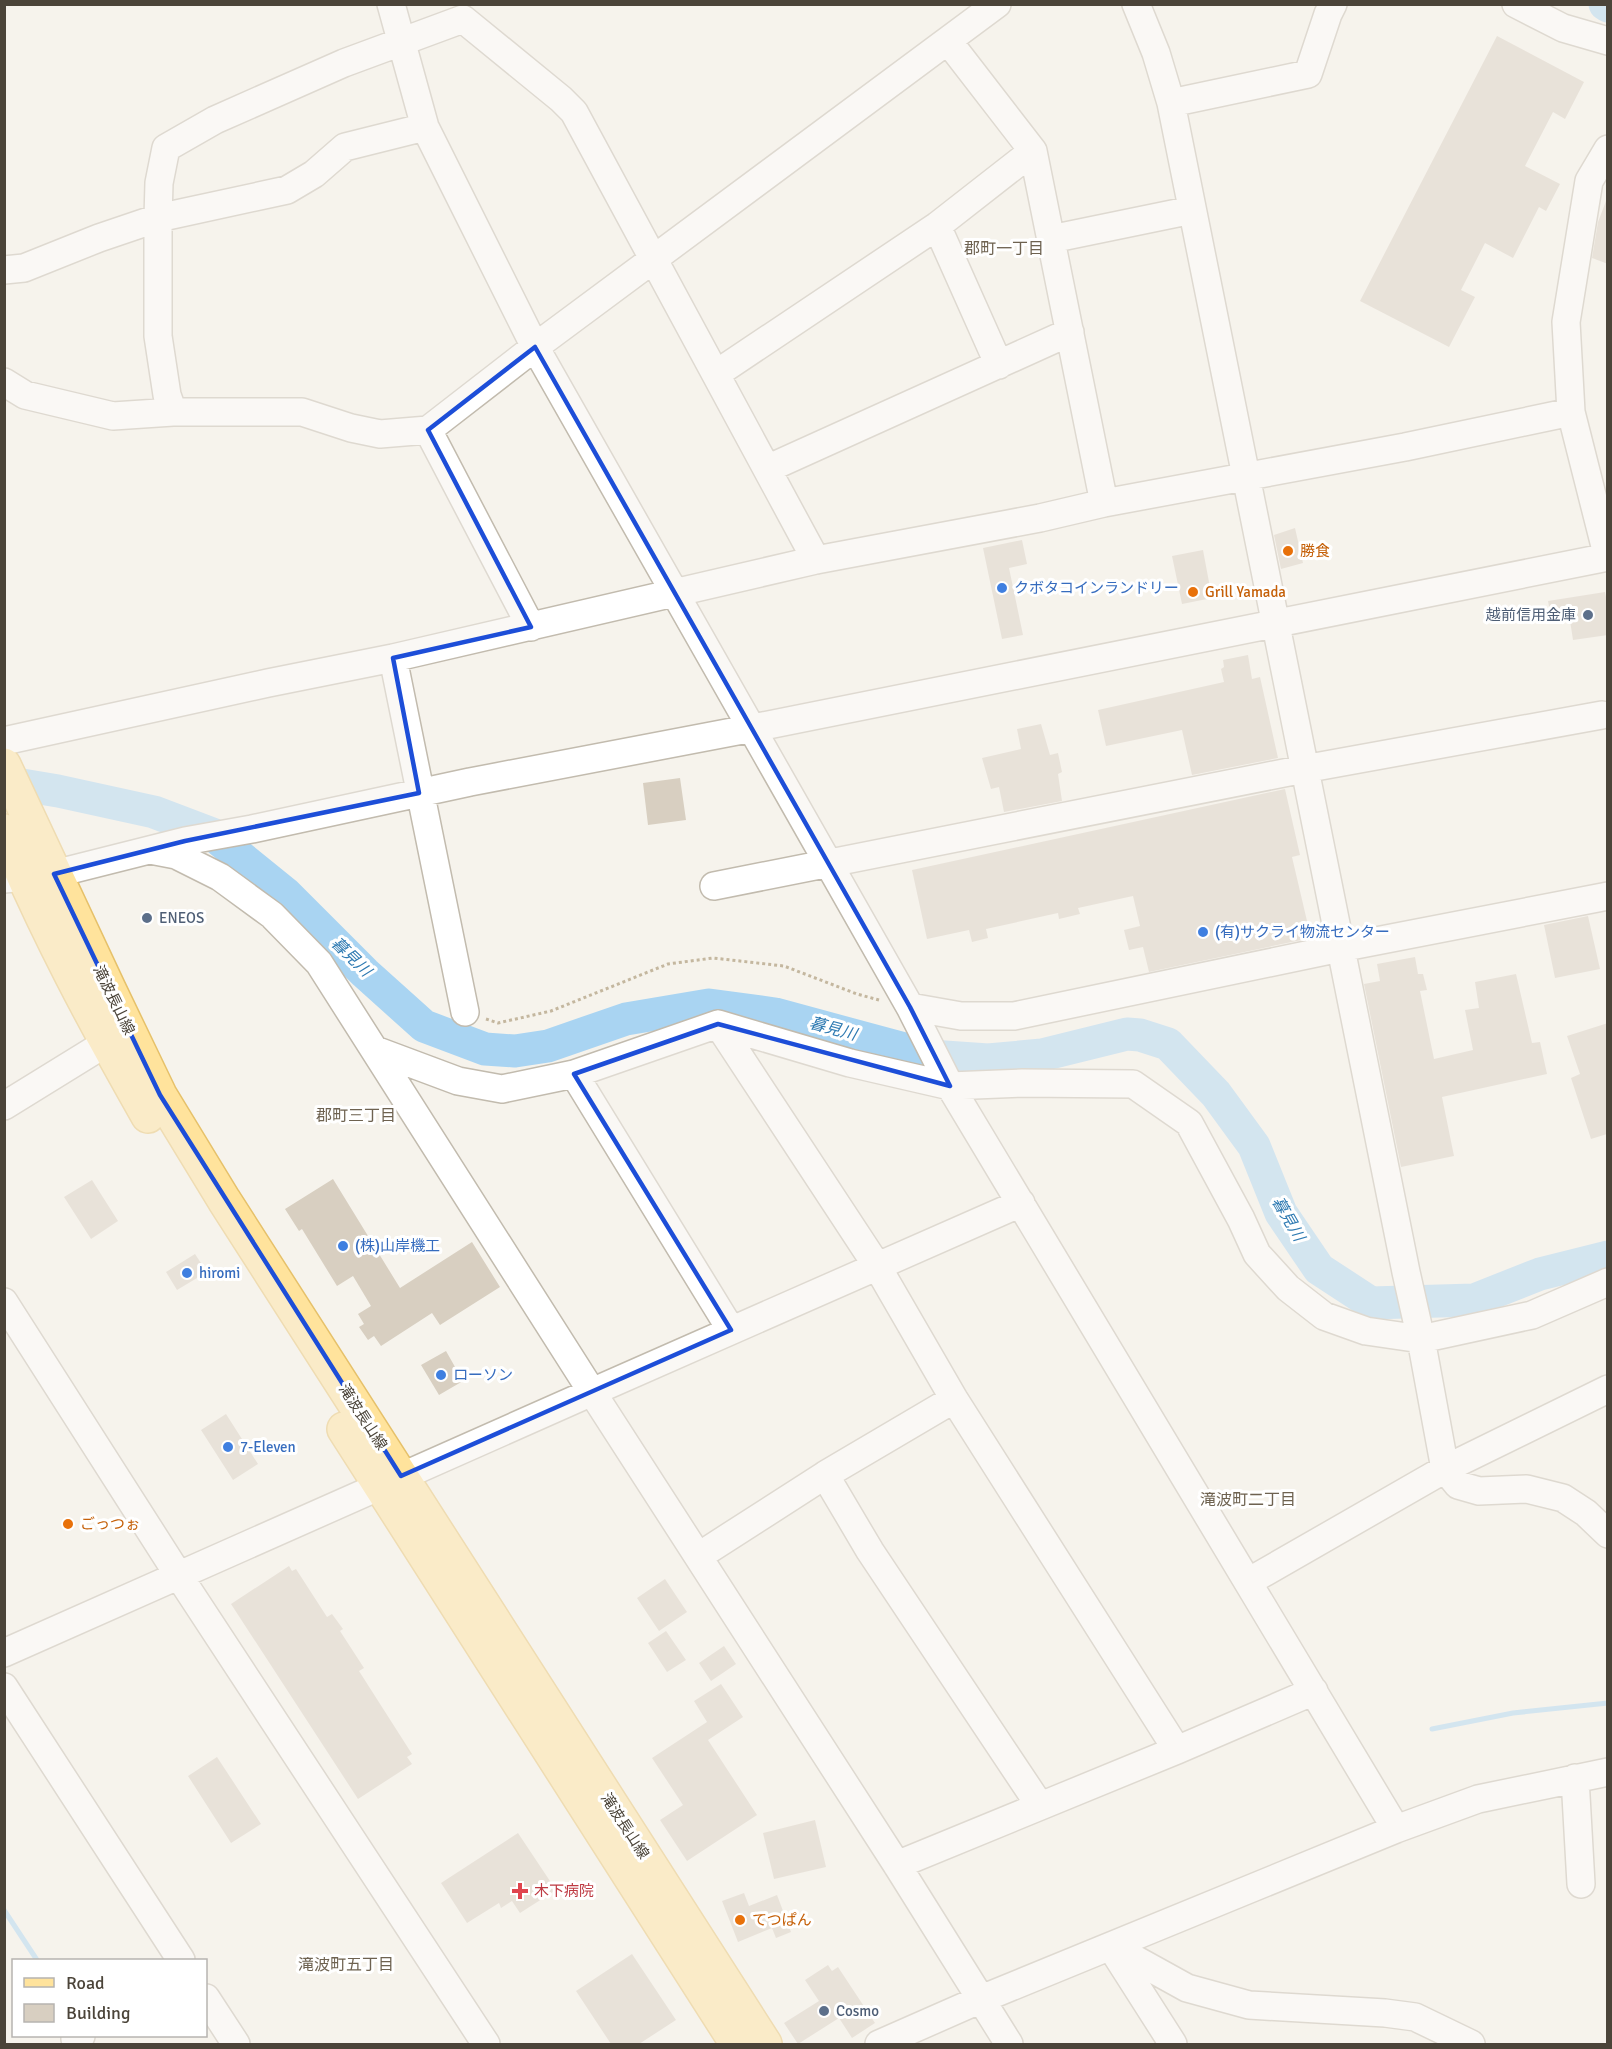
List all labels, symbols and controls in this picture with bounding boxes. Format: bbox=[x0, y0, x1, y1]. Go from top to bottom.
district label: 郡町一丁目 bbox=[964, 239, 1044, 259]
place label: 勝食 bbox=[1300, 542, 1330, 560]
marker: 勝食 bbox=[1281, 544, 1295, 558]
place label: クボタコインランドリー bbox=[1014, 579, 1179, 597]
marker: クボタコインランドリー bbox=[995, 581, 1009, 595]
place label: Grill Yamada bbox=[1205, 583, 1286, 601]
marker: Grill Yamada bbox=[1186, 585, 1200, 599]
place label: 越前信用金庫 bbox=[1485, 606, 1576, 624]
marker: 越前信用金庫 bbox=[1581, 608, 1595, 622]
place label: ENEOS bbox=[159, 909, 204, 927]
marker: ENEOS bbox=[140, 911, 154, 925]
place label: (有)サクライ物流センター bbox=[1215, 923, 1390, 941]
marker: (有)サクライ物流センター bbox=[1196, 925, 1210, 939]
water label: 暮見川 bbox=[327, 933, 377, 982]
street label: 滝波長山線 bbox=[89, 962, 139, 1038]
water label: 暮見川 bbox=[807, 1013, 861, 1045]
district label: 郡町三丁目 bbox=[316, 1106, 396, 1126]
water label: 暮見川 bbox=[1267, 1193, 1310, 1247]
place label: (株)山岸機工 bbox=[355, 1237, 440, 1255]
marker: (株)山岸機工 bbox=[336, 1239, 350, 1253]
place label: hiromi bbox=[199, 1264, 240, 1282]
marker: hiromi bbox=[180, 1266, 194, 1280]
place label: ローソン bbox=[453, 1366, 513, 1384]
marker: ローソン bbox=[434, 1368, 448, 1382]
street label: 滝波長山線 bbox=[335, 1381, 391, 1453]
place label: 7-Eleven bbox=[240, 1438, 296, 1456]
marker: 7-Eleven bbox=[221, 1440, 235, 1454]
district label: 滝波町二丁目 bbox=[1200, 1490, 1296, 1510]
place label: ごっつぉ bbox=[80, 1515, 140, 1533]
marker: ごっつぉ bbox=[61, 1517, 75, 1531]
street label: 滝波長山線 bbox=[597, 1790, 653, 1862]
marker: 木下病院 bbox=[511, 1882, 529, 1900]
place label: 木下病院 bbox=[534, 1882, 594, 1900]
place label: てつぱん bbox=[752, 1911, 812, 1929]
marker: てつぱん bbox=[733, 1913, 747, 1927]
district label: 滝波町五丁目 bbox=[298, 1955, 394, 1975]
legend bbox=[12, 1959, 207, 2037]
text: Road bbox=[66, 1972, 105, 1994]
text: Building bbox=[66, 2002, 130, 2024]
place label: Cosmo bbox=[836, 2002, 879, 2020]
marker: Cosmo bbox=[817, 2004, 831, 2018]

